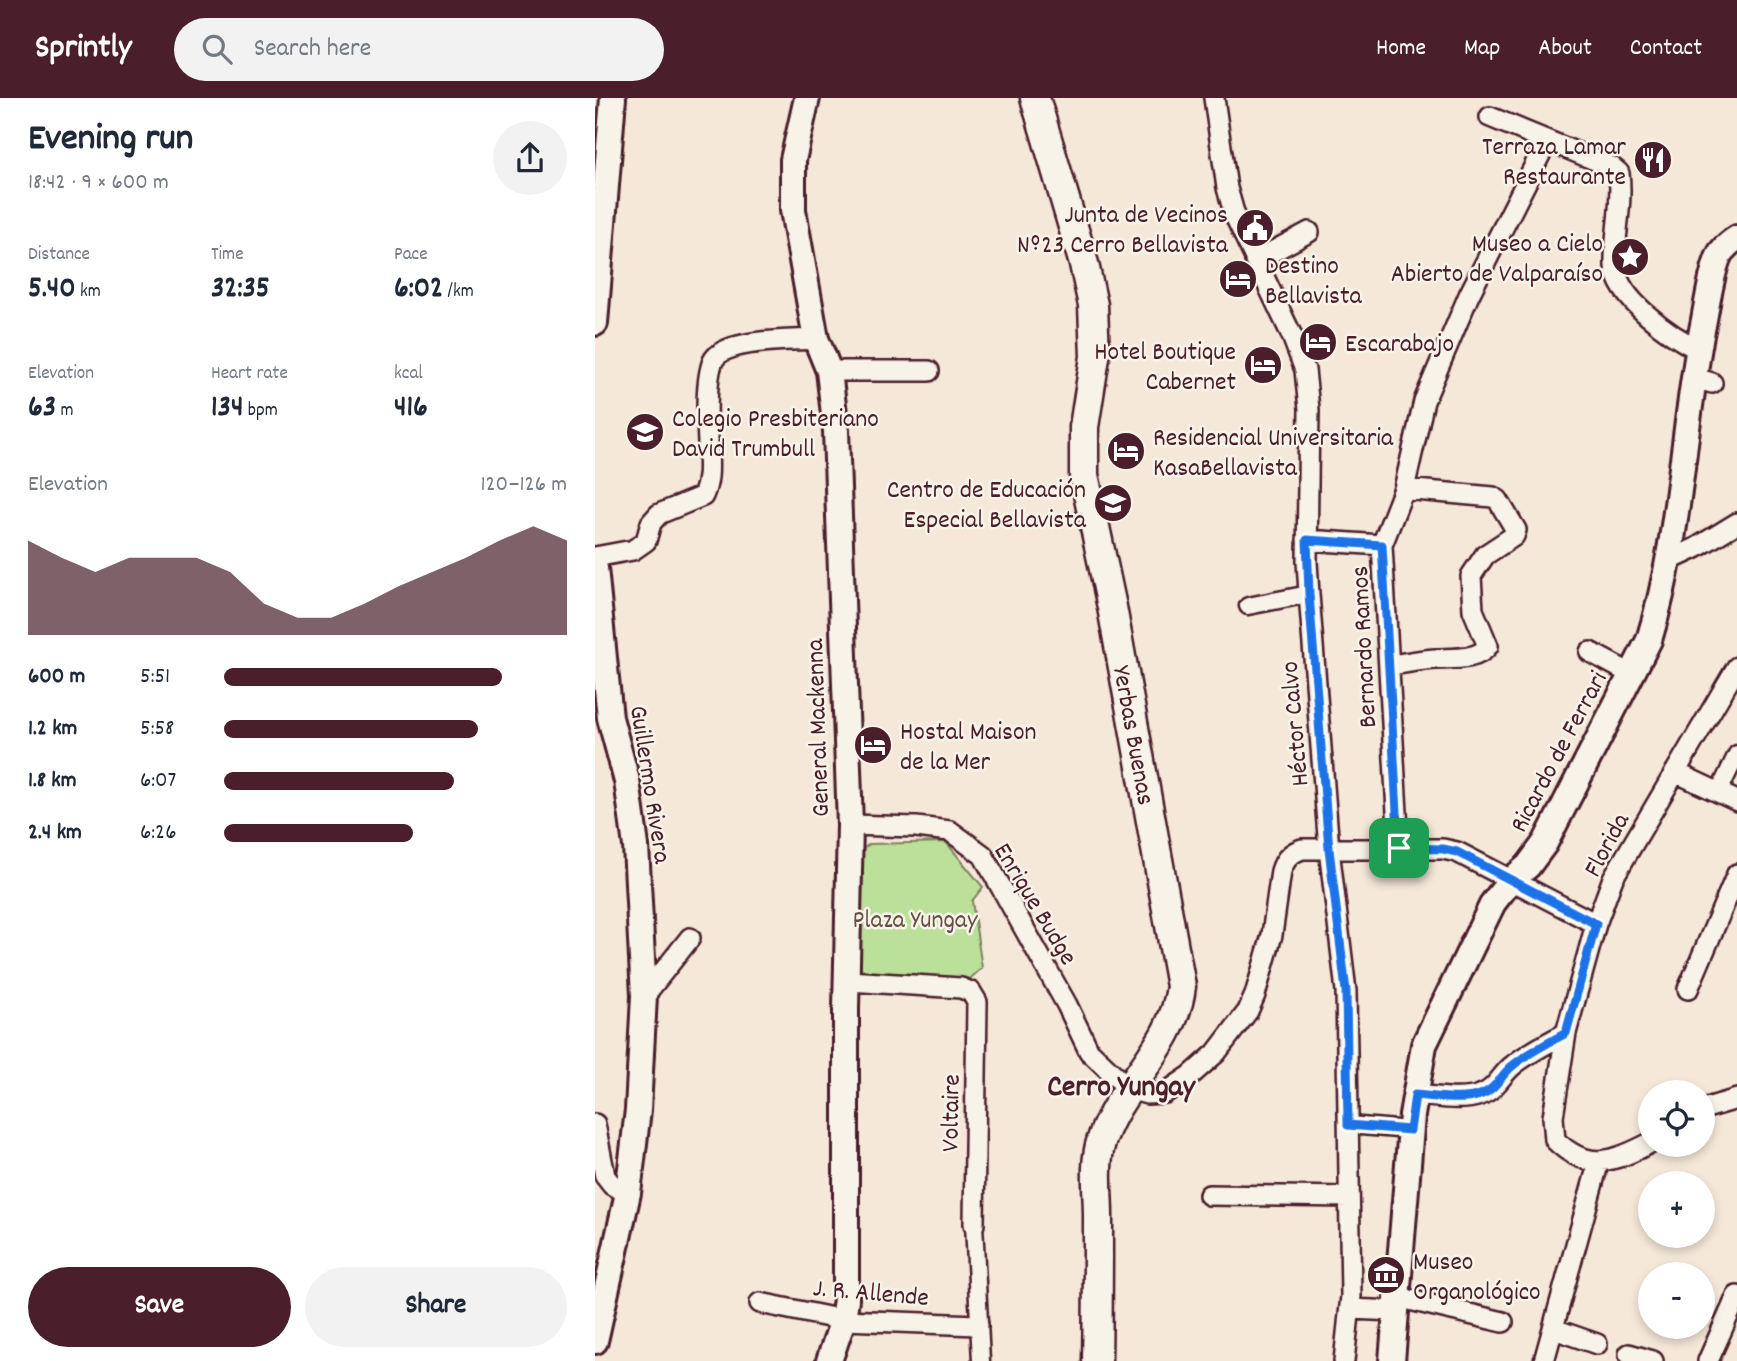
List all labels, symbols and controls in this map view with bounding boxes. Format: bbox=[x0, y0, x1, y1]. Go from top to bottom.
search box bbox=[174, 18, 664, 81]
text: Sprintly bbox=[35, 26, 132, 73]
icon: search bbox=[198, 30, 236, 68]
text: Search here bbox=[254, 31, 371, 68]
text: Home bbox=[1376, 32, 1426, 66]
text: Map bbox=[1464, 32, 1500, 66]
text: About bbox=[1538, 32, 1592, 66]
text: Contact bbox=[1630, 32, 1702, 66]
text: Evening run bbox=[28, 113, 193, 168]
button: share bbox=[493, 121, 567, 195]
place label: Terraza Lamar Restaurante bbox=[1482, 130, 1626, 197]
restaurant icon: Terraza Lamar Restaurante bbox=[1632, 139, 1674, 181]
text: 18:42 · 9 × 600 m bbox=[28, 167, 169, 200]
place label: Junta de Vecinos Nº23 Cerro Bellavista bbox=[1017, 198, 1229, 265]
public building icon: Junta de Vecinos Nº23 Cerro Bellavista bbox=[1234, 207, 1276, 249]
place label: Museo a Cielo Abierto de Valparaíso bbox=[1391, 227, 1603, 294]
place icon: Museo a Cielo Abierto de Valparaíso bbox=[1609, 236, 1651, 278]
text: Distance bbox=[28, 242, 90, 269]
text: Time bbox=[211, 242, 244, 269]
text: Pace bbox=[394, 242, 428, 269]
place label: Destino Bellavista bbox=[1265, 249, 1362, 316]
hotel icon: Destino Bellavista bbox=[1217, 258, 1259, 300]
text: 5.40 bbox=[28, 269, 76, 312]
text: 32:35 bbox=[211, 269, 270, 312]
text: 6:02 bbox=[394, 269, 443, 312]
text: km bbox=[76, 279, 101, 306]
text: /km bbox=[443, 279, 474, 306]
hotel icon: Escarabajo bbox=[1297, 321, 1339, 363]
place label: Escarabajo bbox=[1345, 327, 1454, 364]
place label: Hotel Boutique Cabernet bbox=[1094, 335, 1236, 402]
hotel icon: Hotel Boutique Cabernet bbox=[1242, 344, 1284, 386]
text: Elevation bbox=[28, 361, 94, 388]
text: Heart rate bbox=[211, 361, 288, 388]
text: kcal bbox=[394, 361, 423, 388]
text: 63 bbox=[28, 388, 56, 431]
text: 134 bbox=[211, 388, 243, 431]
text: 416 bbox=[394, 388, 428, 431]
text: m bbox=[56, 398, 73, 425]
text: bpm bbox=[243, 398, 278, 425]
place label: Colegio Presbiteriano David Trumbull bbox=[672, 402, 879, 469]
school or university icon: Colegio Presbiteriano David Trumbull bbox=[624, 411, 666, 453]
place label: Residencial Universitaria KasaBellavista bbox=[1153, 421, 1394, 488]
hotel icon: Residencial Universitaria KasaBellavista bbox=[1105, 430, 1147, 472]
text: Elevation bbox=[28, 469, 108, 502]
text: 120–126 m bbox=[481, 469, 567, 502]
place label: Centro de Educación Especial Bellavista bbox=[887, 473, 1087, 540]
school or university icon: Centro de Educación Especial Bellavista bbox=[1092, 482, 1134, 524]
street label: Bernardo Ramos bbox=[1343, 565, 1388, 729]
street label: General Mackenna bbox=[798, 637, 841, 818]
street label: Héctor Calvo bbox=[1273, 660, 1320, 788]
text: 600 m bbox=[28, 661, 85, 694]
text: 5:51 bbox=[140, 661, 170, 694]
street label: Yerbas Buenas bbox=[1101, 663, 1163, 808]
street label: Ricardo de Ferrari bbox=[1502, 665, 1618, 840]
street label: Guillermo Rivera bbox=[618, 703, 679, 867]
text: 1.2 km bbox=[28, 713, 77, 746]
text: 5:58 bbox=[140, 713, 174, 746]
place label: Hostal Maison de la Mer bbox=[900, 715, 1036, 782]
hotel icon: Hostal Maison de la Mer bbox=[852, 724, 894, 766]
text: 1.8 km bbox=[28, 765, 77, 798]
text: 6:07 bbox=[140, 765, 176, 798]
street label: Florida bbox=[1576, 806, 1641, 884]
text: 2.4 km bbox=[28, 817, 82, 850]
text: 6:26 bbox=[140, 817, 176, 850]
pin bbox=[1369, 818, 1429, 878]
icon: arrive bbox=[1380, 829, 1418, 867]
street label: Enrique Budge bbox=[983, 837, 1085, 973]
park label: Plaza Yungay bbox=[852, 903, 978, 940]
district label: Cerro Yungay bbox=[1047, 1068, 1197, 1111]
street label: Voltaire bbox=[933, 1074, 972, 1152]
map controls bbox=[1638, 1080, 1715, 1339]
button: locate bbox=[1638, 1080, 1715, 1157]
button: + bbox=[1638, 1171, 1715, 1248]
place label: Museo Organológico bbox=[1413, 1245, 1541, 1312]
museum icon: Museo Organológico bbox=[1365, 1254, 1407, 1296]
button: − bbox=[1638, 1262, 1715, 1339]
button: Save bbox=[28, 1267, 291, 1347]
button: Share bbox=[305, 1267, 567, 1347]
street label: J. R. Allende bbox=[811, 1271, 930, 1318]

